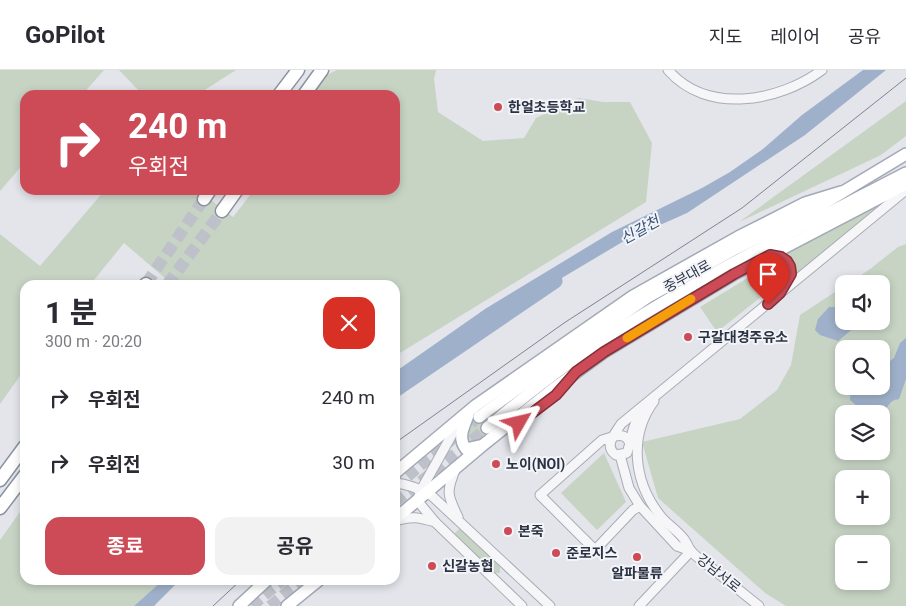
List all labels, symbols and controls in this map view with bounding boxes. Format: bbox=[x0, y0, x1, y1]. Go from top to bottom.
text: GoPilot bbox=[25, 21, 105, 49]
text: 지도 bbox=[709, 26, 742, 47]
text: 레이어 bbox=[770, 26, 820, 47]
text: 공유 bbox=[848, 26, 881, 47]
place label: 한얼초등학교 bbox=[508, 99, 585, 115]
marker: 한얼초등학교 bbox=[492, 101, 504, 113]
text: 240 m bbox=[128, 106, 227, 147]
icon: right bbox=[45, 110, 110, 175]
text: 우회전 bbox=[128, 154, 189, 179]
water label: 신갈천 bbox=[618, 211, 664, 248]
pin bbox=[747, 253, 789, 304]
street label: 중부대로 bbox=[661, 256, 714, 295]
icon: arrive bbox=[754, 260, 782, 288]
map controls bbox=[835, 275, 890, 590]
button: sound bbox=[835, 275, 890, 330]
text: 1 분 bbox=[45, 295, 97, 330]
button: close bbox=[323, 297, 375, 349]
place label: 구갈대경주유소 bbox=[698, 329, 788, 345]
marker: 구갈대경주유소 bbox=[682, 331, 694, 343]
text: 300 m · 20:20 bbox=[45, 332, 142, 351]
button: search bbox=[835, 340, 890, 395]
icon: right bbox=[45, 384, 73, 412]
text: 240 m bbox=[322, 386, 375, 409]
text: 우회전 bbox=[88, 388, 140, 411]
position arrow bbox=[492, 396, 544, 448]
button: layers bbox=[835, 405, 890, 460]
icon: right bbox=[45, 449, 73, 477]
text: 30 m bbox=[332, 451, 375, 474]
text: 우회전 bbox=[88, 453, 140, 476]
place label: 노이(NOI) bbox=[506, 456, 565, 473]
marker: 노이(NOI) bbox=[490, 458, 502, 470]
button: + bbox=[835, 470, 890, 525]
button: 종료 bbox=[45, 517, 205, 575]
button: 공유 bbox=[215, 517, 375, 575]
place label: 본죽 bbox=[518, 523, 544, 539]
marker: 본죽 bbox=[502, 525, 514, 537]
button: − bbox=[835, 535, 890, 590]
place label: 준로지스 bbox=[566, 545, 618, 561]
marker: 준로지스 bbox=[550, 547, 562, 559]
marker: 알파물류 bbox=[631, 551, 643, 563]
street label: 강남서로 bbox=[694, 551, 744, 596]
place label: 신갈농협 bbox=[442, 558, 494, 574]
marker: 신갈농협 bbox=[426, 560, 438, 572]
place label: 알파물류 bbox=[611, 565, 663, 581]

